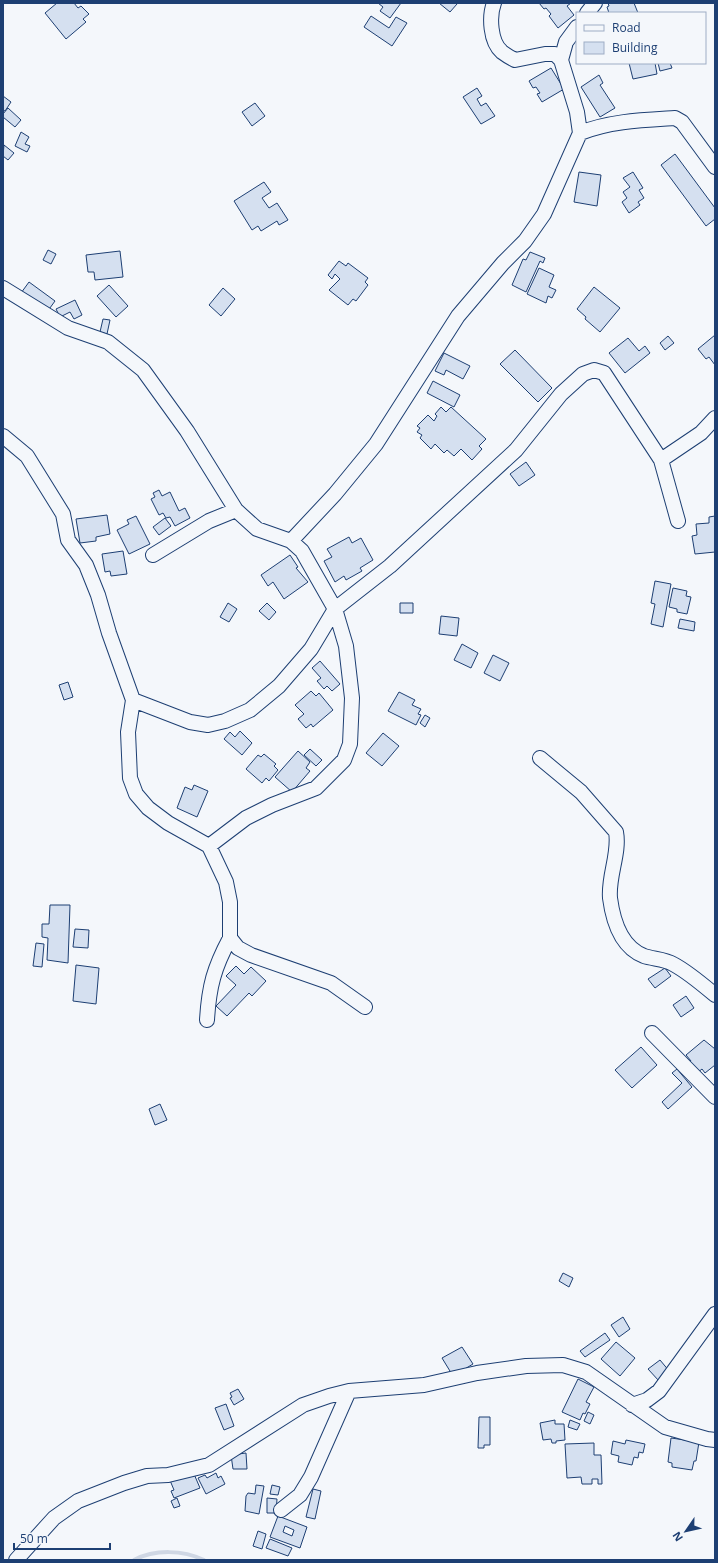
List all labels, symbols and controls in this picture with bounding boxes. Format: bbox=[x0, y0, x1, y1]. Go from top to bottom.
legend bbox=[576, 12, 706, 64]
text: Road bbox=[612, 19, 641, 36]
text: Building bbox=[612, 39, 658, 56]
north arrow bbox=[666, 1511, 706, 1551]
scale bar bbox=[14, 1525, 110, 1551]
text: N bbox=[669, 1529, 686, 1545]
text: 50 m bbox=[20, 1530, 48, 1547]

